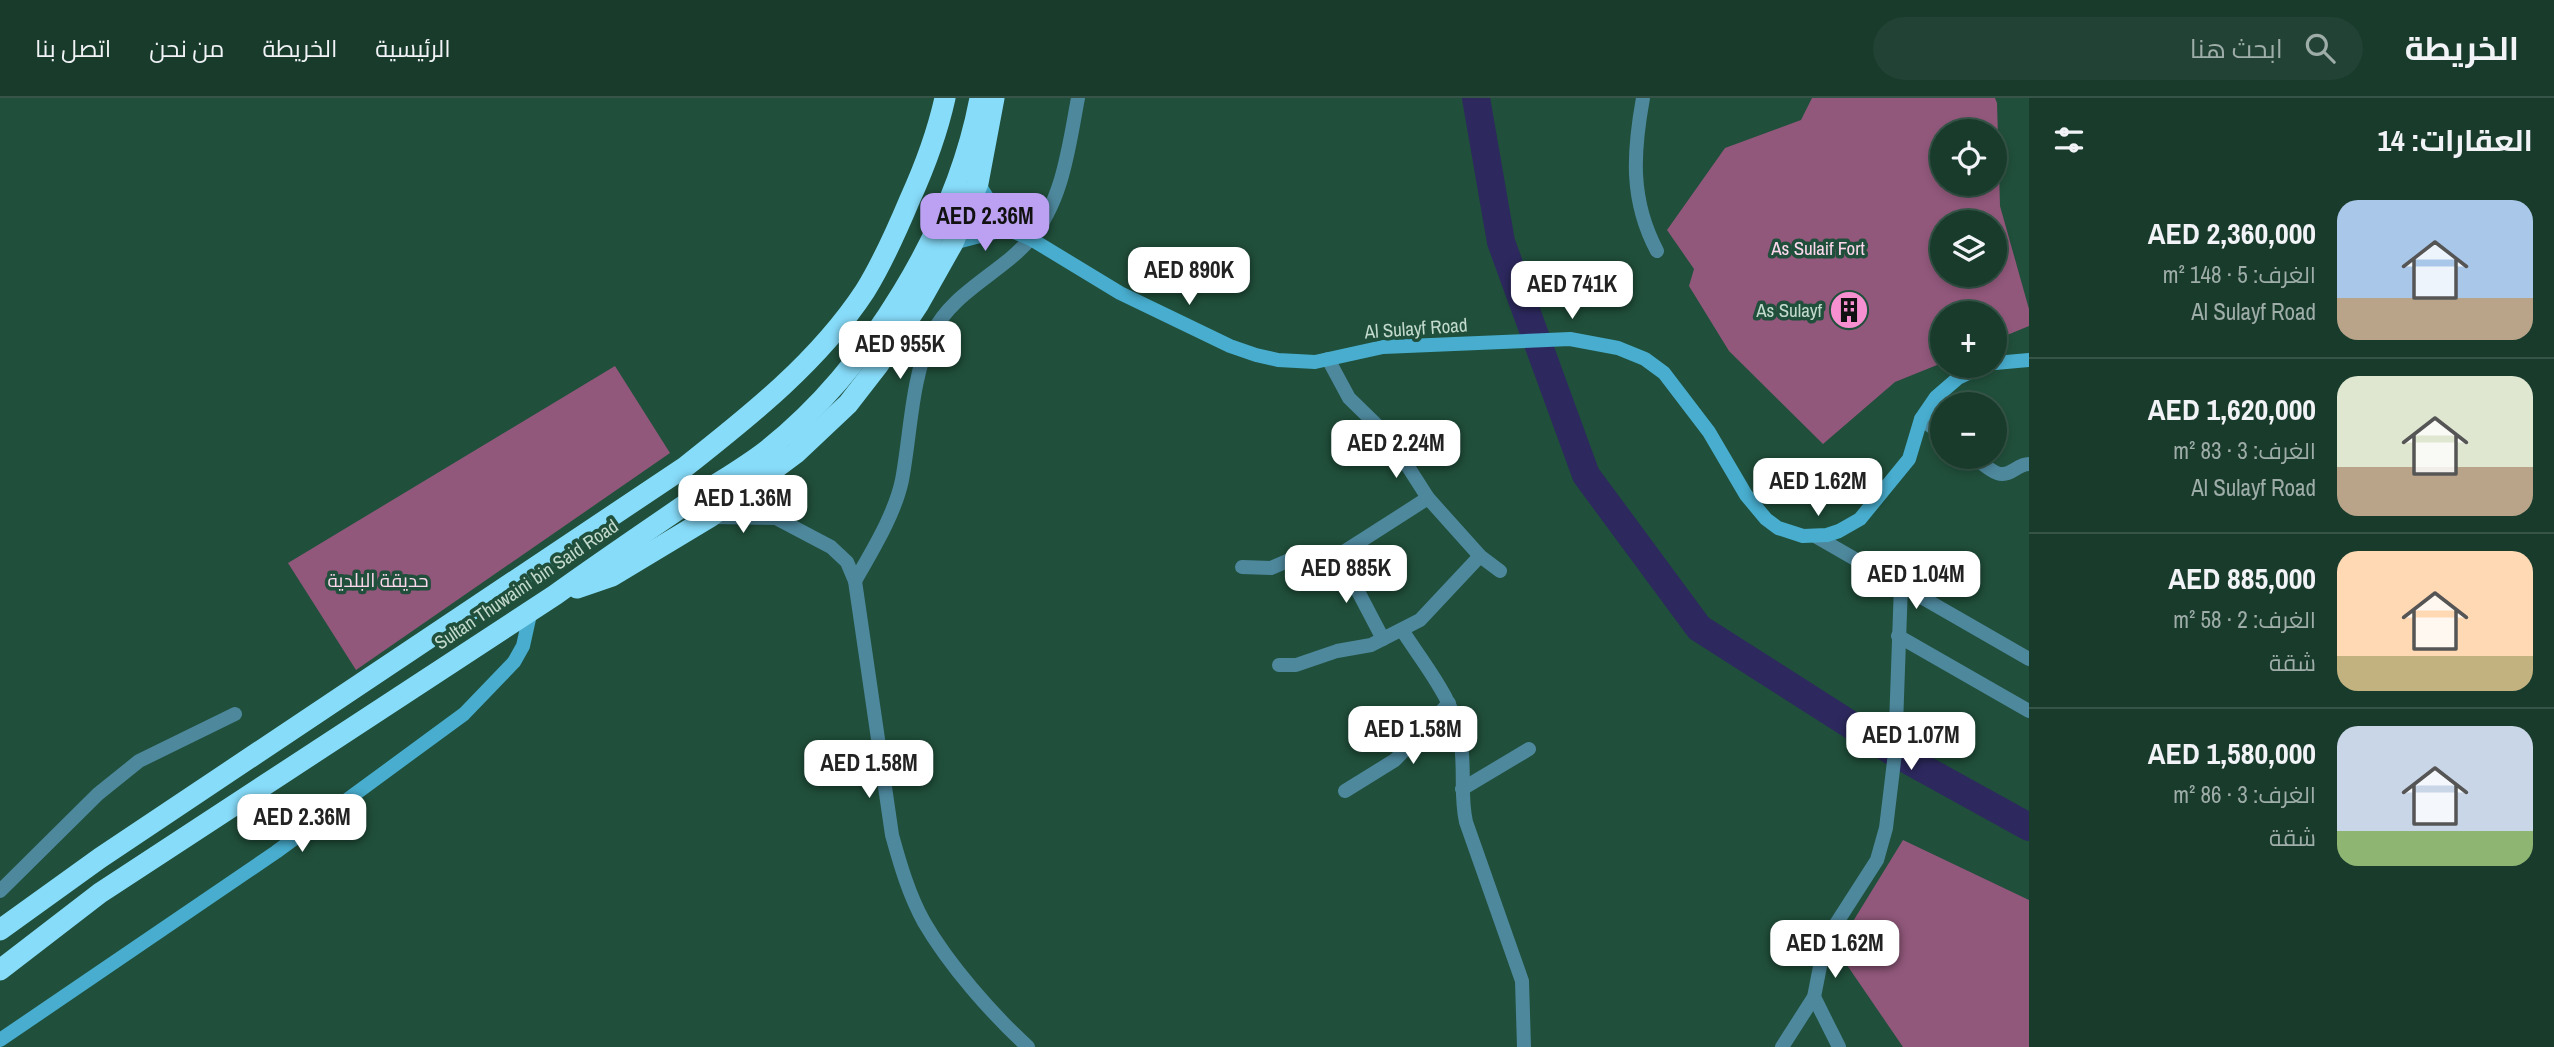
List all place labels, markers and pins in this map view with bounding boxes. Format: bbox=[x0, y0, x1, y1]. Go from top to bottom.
pin: AED 2.36M bbox=[905, 194, 1065, 253]
pin: AED 890K bbox=[1117, 248, 1261, 307]
pin: AED 741K bbox=[1500, 262, 1644, 321]
building icon: As Sulayf bbox=[1828, 289, 1870, 331]
place label: As Sulayf bbox=[1755, 297, 1823, 323]
pin: AED 955K bbox=[828, 322, 972, 381]
pin: AED 2.24M bbox=[1316, 420, 1476, 480]
pin: AED 1.62M bbox=[1738, 458, 1898, 518]
pin: AED 1.36M bbox=[663, 476, 823, 535]
pin: AED 885K bbox=[1274, 546, 1418, 605]
pin: AED 1.04M bbox=[1836, 552, 1996, 611]
pin: AED 1.58M bbox=[1333, 706, 1493, 766]
pin: AED 1.07M bbox=[1831, 712, 1991, 772]
pin: AED 1.58M bbox=[789, 740, 949, 800]
pin: AED 2.36M bbox=[222, 794, 382, 854]
pin: AED 1.62M bbox=[1755, 920, 1915, 980]

